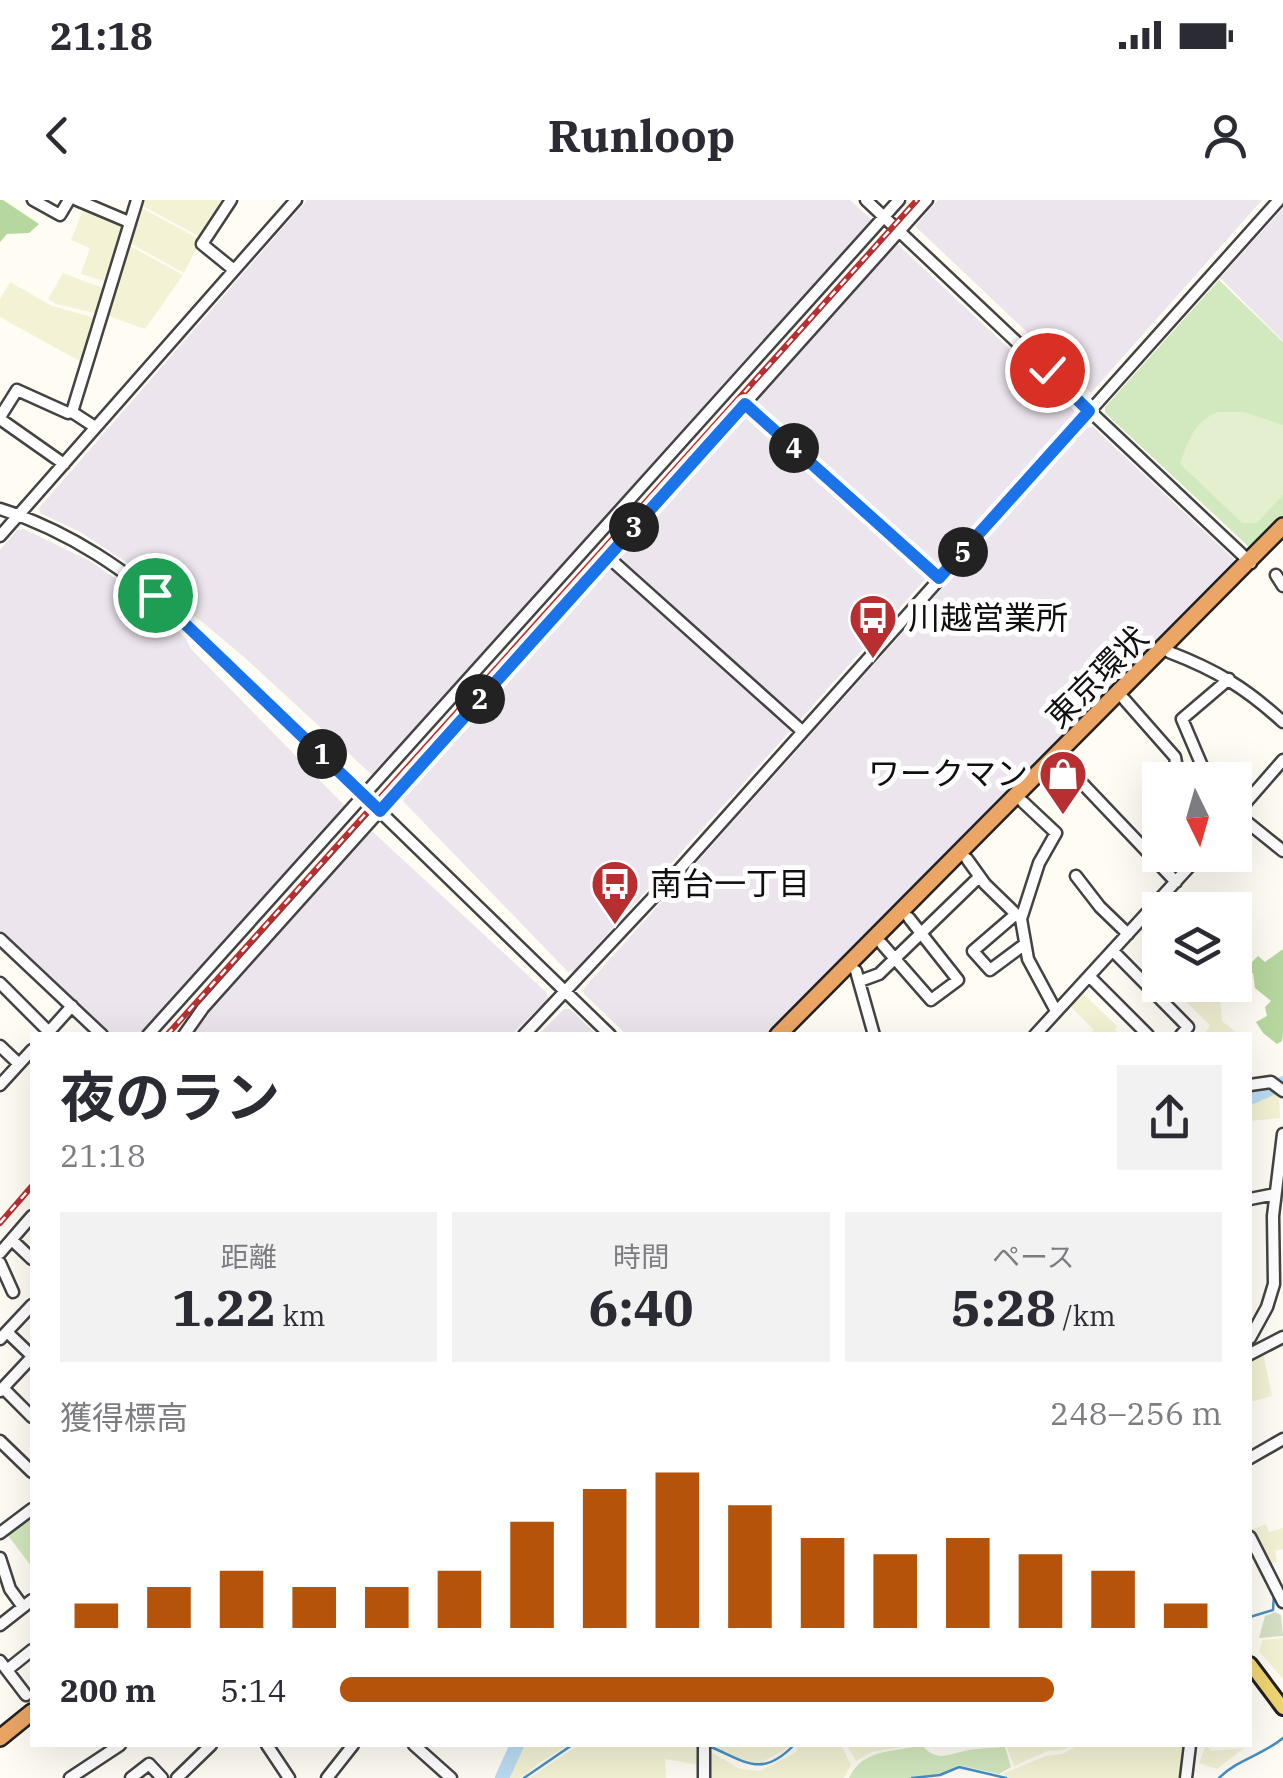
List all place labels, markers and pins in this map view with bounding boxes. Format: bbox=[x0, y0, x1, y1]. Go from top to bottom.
pin bbox=[1005, 328, 1090, 413]
pin: 4 bbox=[769, 423, 819, 473]
pin: 3 bbox=[609, 502, 659, 552]
pin: 5 bbox=[938, 527, 988, 577]
pin bbox=[113, 553, 198, 638]
bus stop icon: 川越営業所 bbox=[847, 592, 899, 660]
place label: 川越営業所 bbox=[908, 596, 1068, 638]
pin: 2 bbox=[455, 674, 505, 724]
pin: 1 bbox=[297, 729, 347, 779]
shop icon: ワークマン bbox=[1037, 748, 1089, 816]
place label: ワークマン bbox=[868, 752, 1028, 794]
bus stop icon: 南台一丁目 bbox=[589, 858, 641, 926]
place label: 南台一丁目 bbox=[650, 862, 810, 904]

